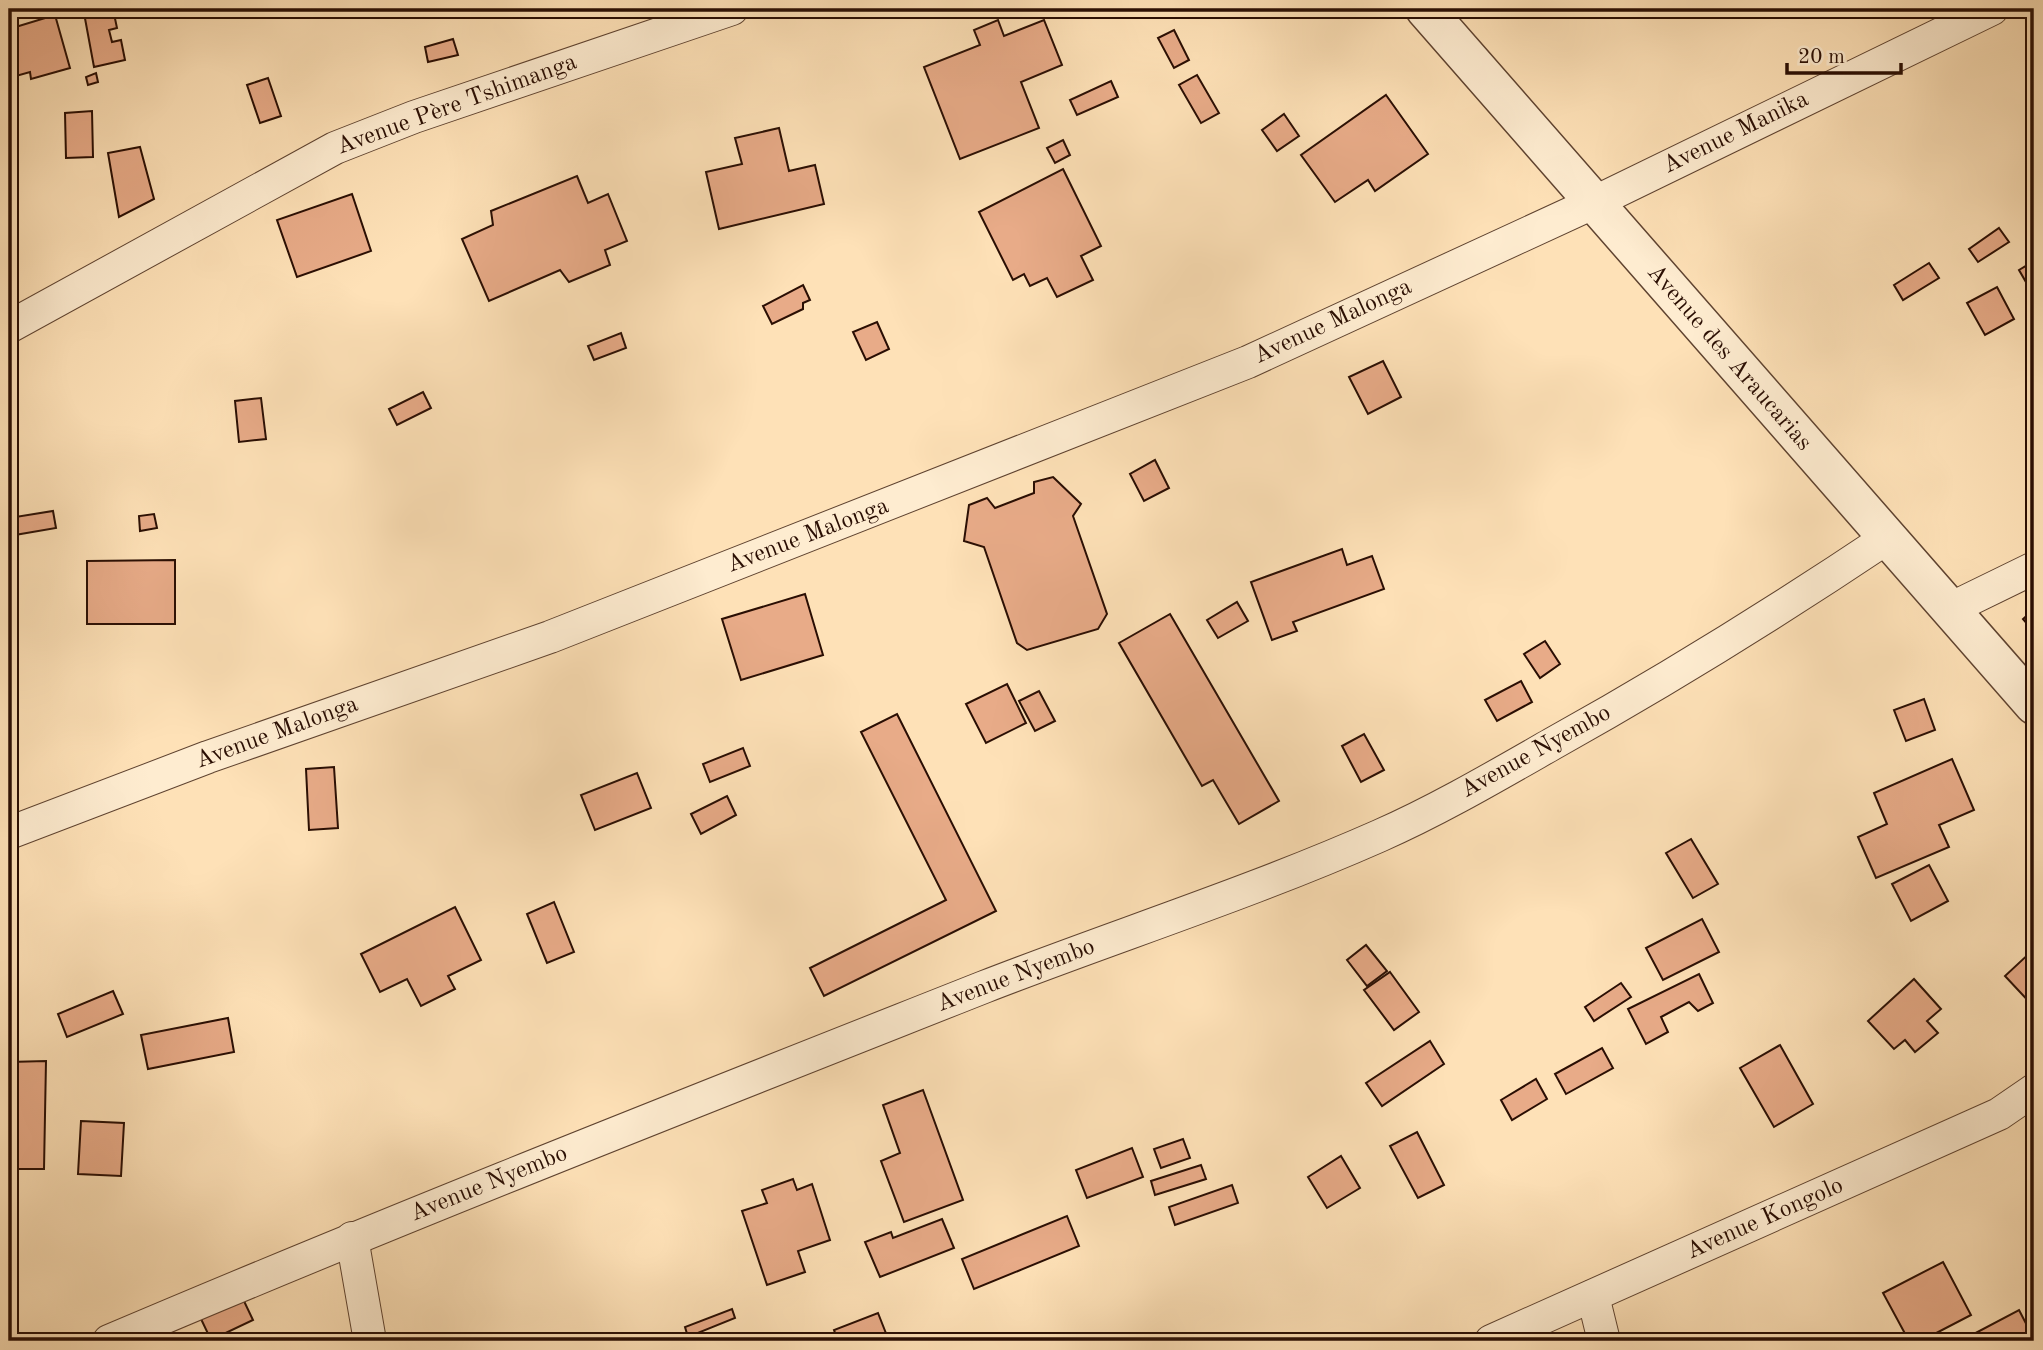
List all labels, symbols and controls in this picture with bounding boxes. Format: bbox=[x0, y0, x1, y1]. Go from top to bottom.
scale bar bbox=[1787, 32, 1901, 76]
text: 20 m bbox=[1798, 47, 1845, 68]
street label: Avenue Père Tshimanga bbox=[334, 50, 580, 160]
street label: Avenue Manika bbox=[1659, 87, 1813, 179]
street label: Avenue des Araucarias bbox=[1642, 261, 1816, 455]
street label: Avenue Malonga bbox=[1250, 275, 1416, 369]
street label: Avenue Malonga bbox=[724, 494, 892, 578]
street label: Avenue Malonga bbox=[193, 692, 362, 774]
street label: Avenue Nyembo bbox=[1457, 701, 1615, 803]
street label: Avenue Nyembo bbox=[934, 935, 1098, 1017]
street label: Avenue Nyembo bbox=[407, 1142, 571, 1226]
street label: Avenue Kongolo bbox=[1683, 1174, 1847, 1264]

